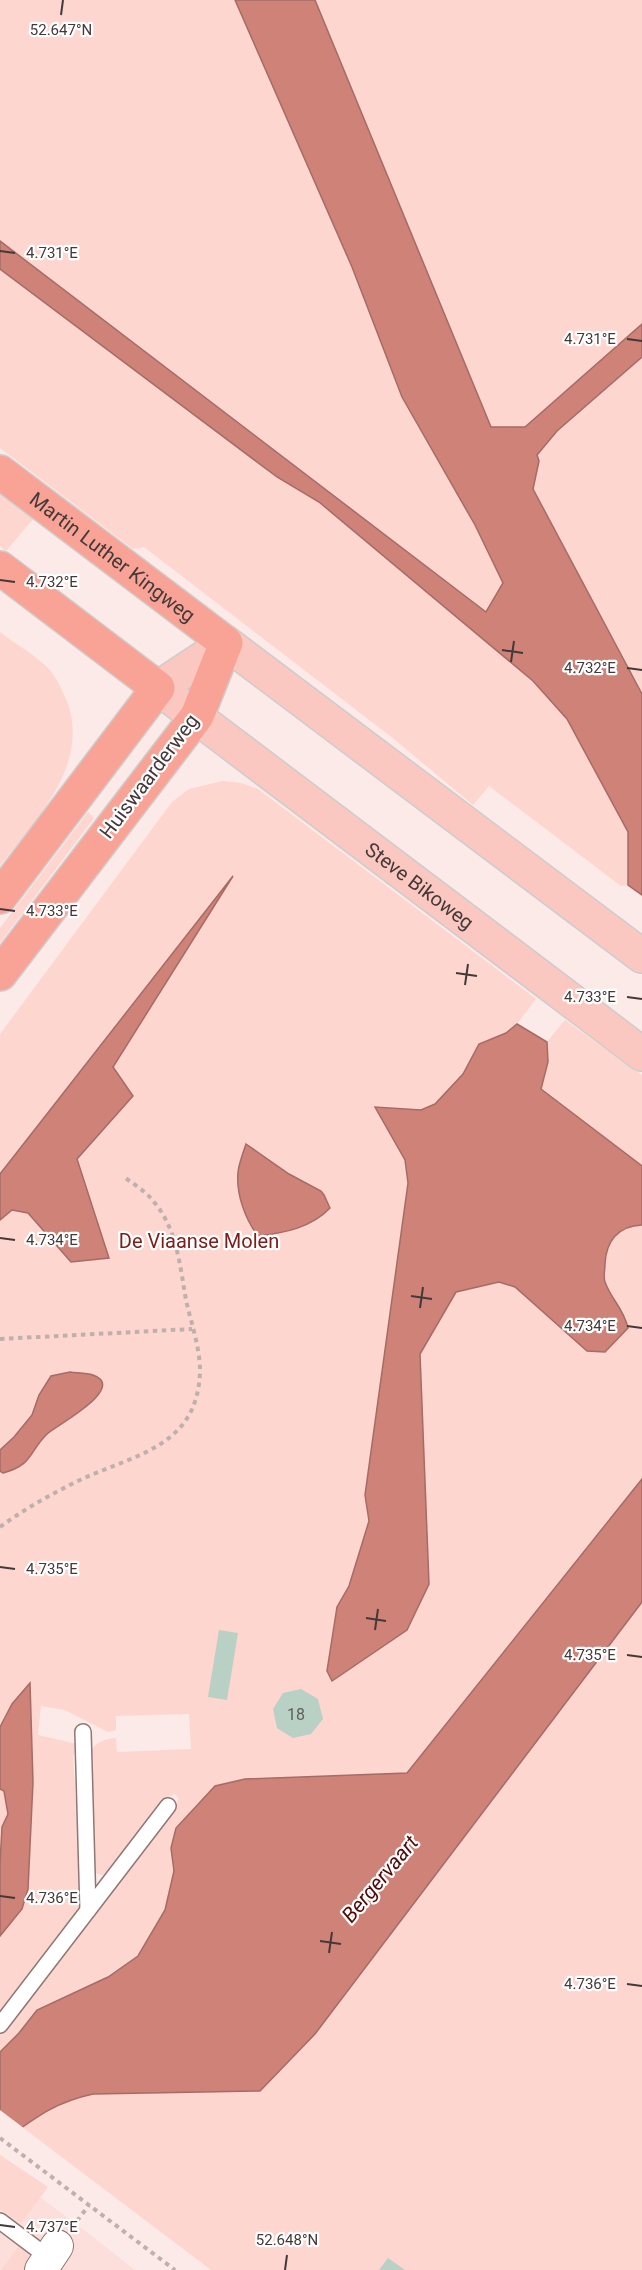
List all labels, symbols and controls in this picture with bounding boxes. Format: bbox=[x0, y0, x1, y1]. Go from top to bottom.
text: 52.647°N bbox=[30, 21, 92, 39]
text: 4.731°E bbox=[26, 244, 78, 262]
text: 4.731°E bbox=[564, 330, 616, 348]
street label: Martin Luther Kingweg bbox=[25, 487, 200, 627]
text: 4.732°E bbox=[26, 573, 78, 591]
text: 4.732°E bbox=[564, 659, 616, 677]
street label: Huiswaarderweg bbox=[94, 709, 204, 843]
street label: Steve Bikoweg bbox=[360, 837, 479, 934]
text: 4.733°E bbox=[26, 902, 78, 920]
text: 4.733°E bbox=[564, 988, 616, 1006]
park label: De Viaanse Molen bbox=[119, 1229, 279, 1253]
text: 4.734°E bbox=[26, 1231, 78, 1249]
text: 4.734°E bbox=[564, 1317, 616, 1335]
text: 4.735°E bbox=[26, 1560, 78, 1578]
text: 4.735°E bbox=[564, 1646, 616, 1664]
house number: 18 bbox=[287, 1705, 305, 1724]
water label: Bergervaart bbox=[337, 1831, 423, 1927]
text: 4.736°E bbox=[26, 1889, 78, 1907]
text: 4.736°E bbox=[564, 1975, 616, 1993]
text: 4.737°E bbox=[26, 2218, 78, 2236]
text: 52.648°N bbox=[256, 2231, 318, 2249]

